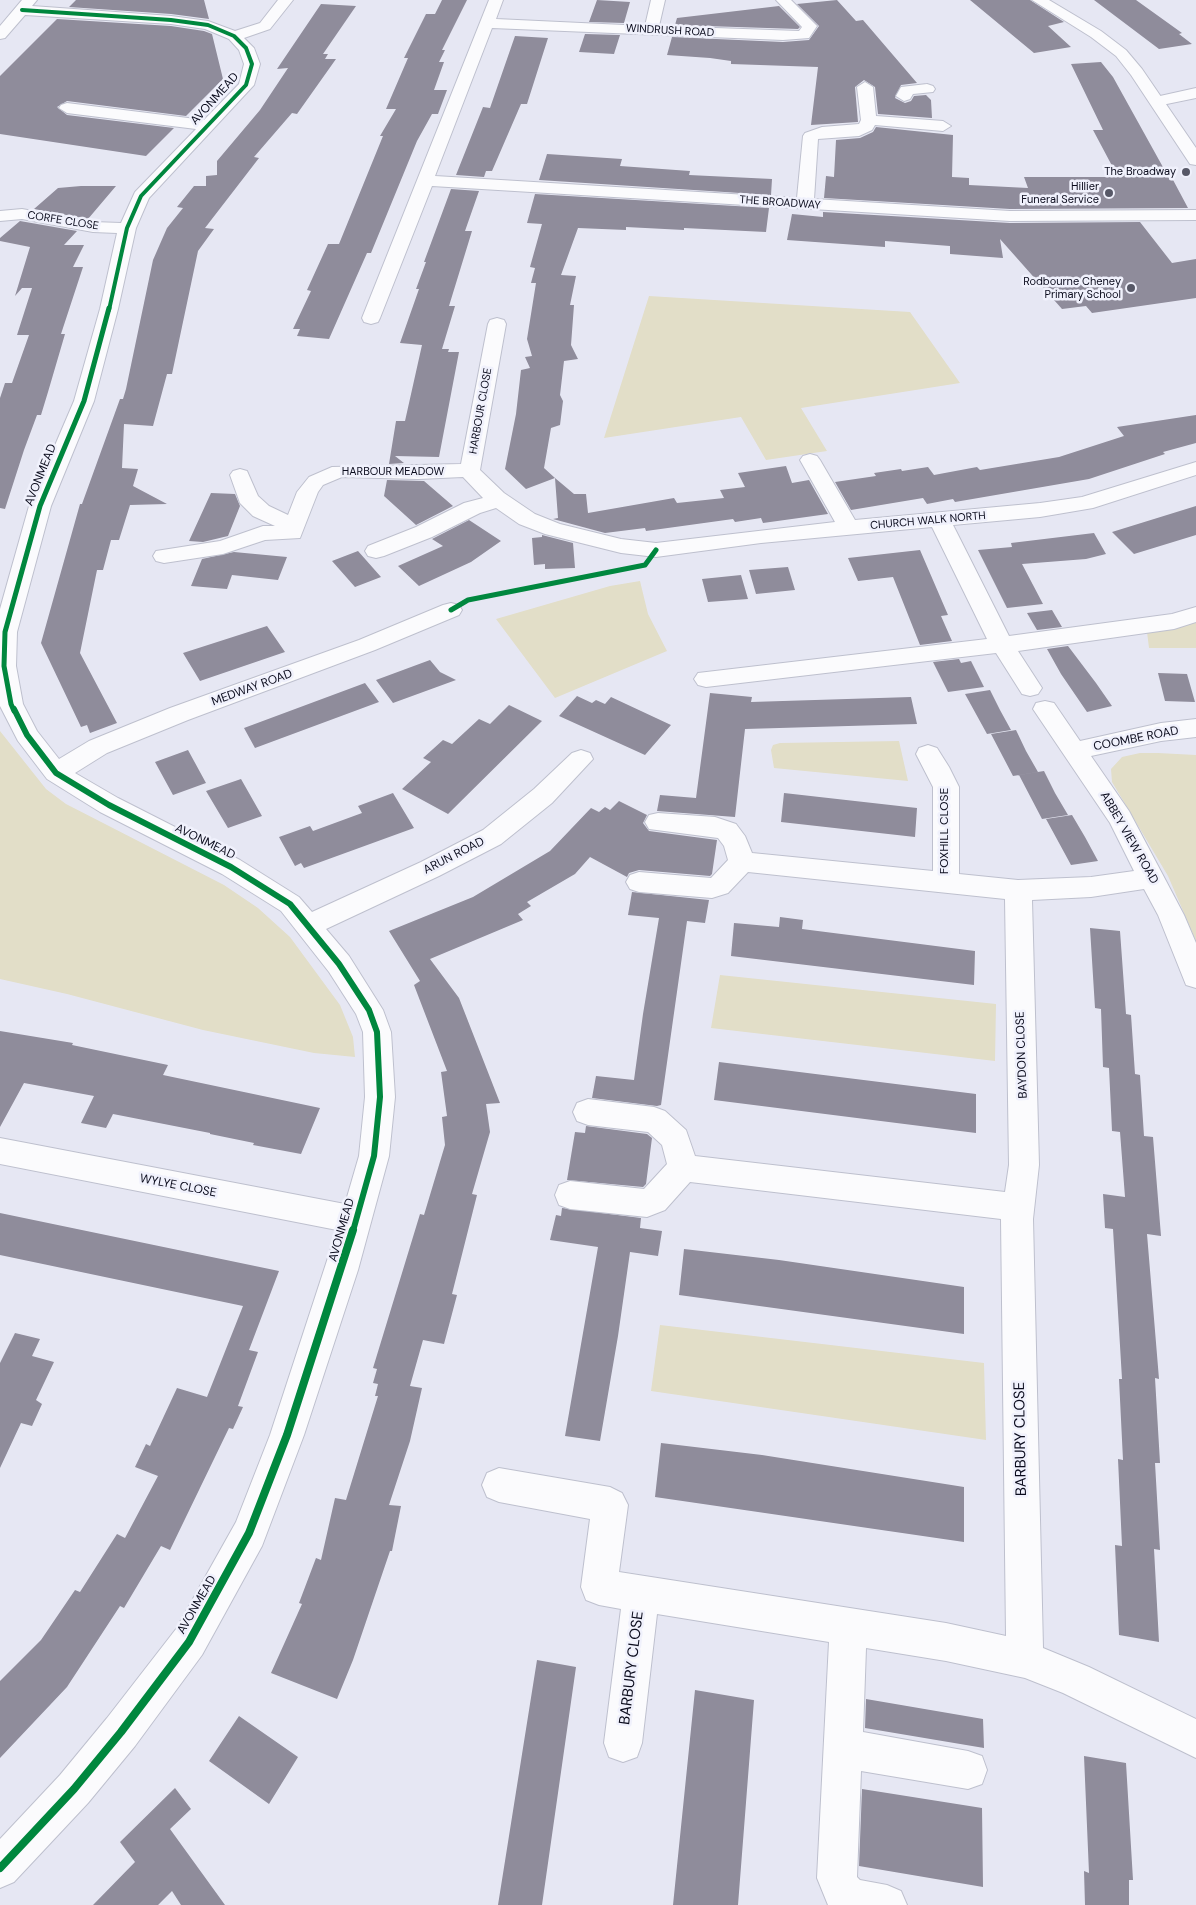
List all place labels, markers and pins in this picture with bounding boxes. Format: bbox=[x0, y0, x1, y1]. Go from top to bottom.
place label: The Broadway bbox=[1104, 165, 1176, 179]
marker: The Broadway bbox=[1180, 166, 1192, 178]
place label: Hillier Funeral Service bbox=[1021, 180, 1099, 206]
marker: Hillier Funeral Service bbox=[1103, 187, 1115, 199]
place label: Rodbourne Cheney Primary School bbox=[1023, 275, 1121, 301]
marker: Rodbourne Cheney Primary School bbox=[1125, 282, 1137, 294]

